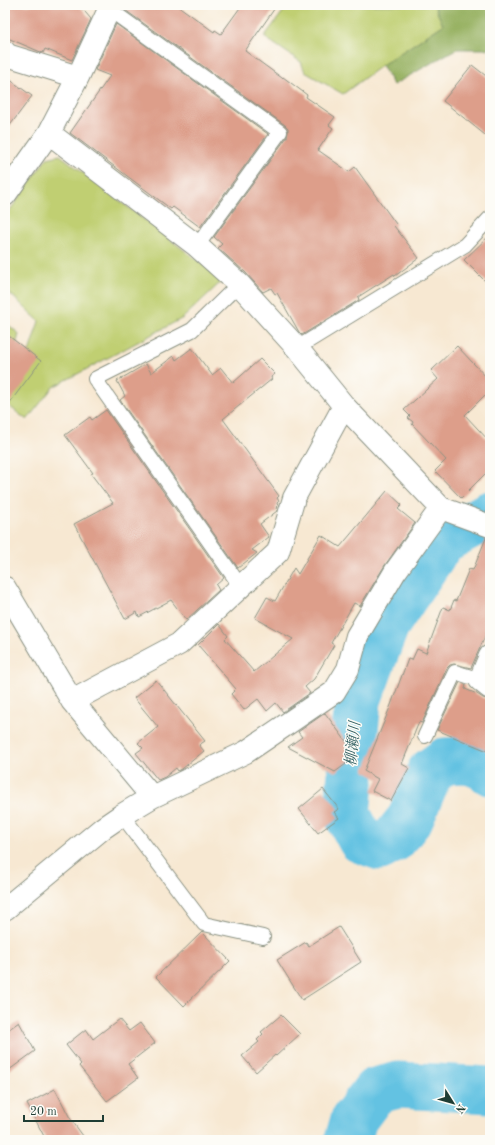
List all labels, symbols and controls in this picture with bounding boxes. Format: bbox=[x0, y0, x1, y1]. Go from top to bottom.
water label: 柳瀬川 bbox=[342, 719, 364, 767]
north arrow bbox=[433, 1083, 473, 1123]
scale bar bbox=[24, 1097, 103, 1123]
text: N bbox=[453, 1101, 467, 1115]
text: 20 m bbox=[30, 1106, 57, 1118]

